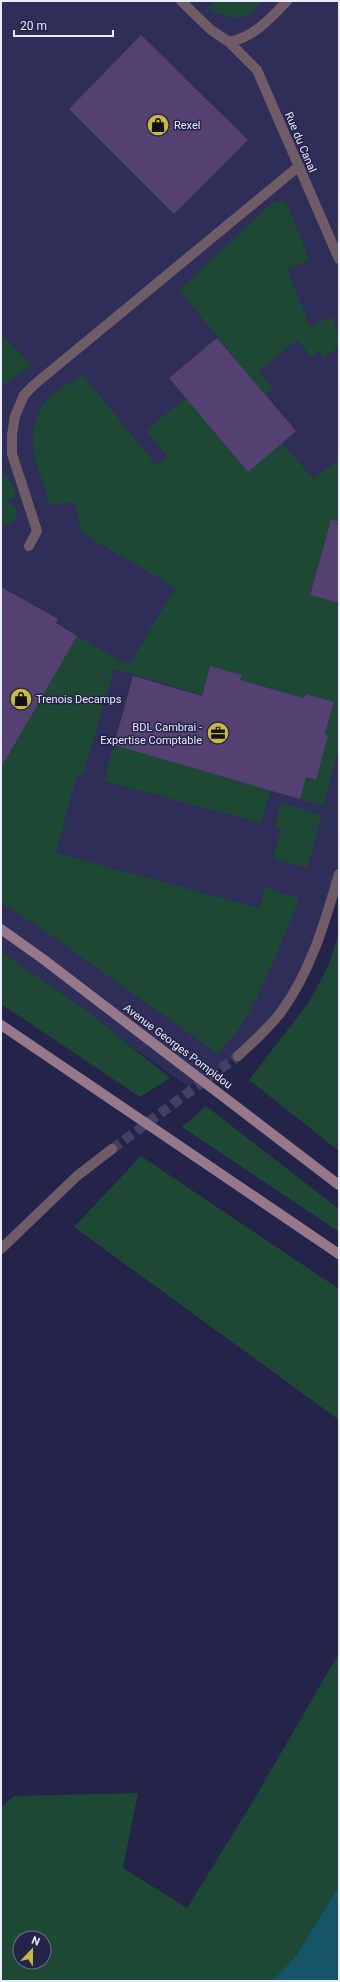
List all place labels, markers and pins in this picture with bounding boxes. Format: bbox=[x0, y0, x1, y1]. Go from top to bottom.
shop icon: Rexel bbox=[145, 112, 171, 138]
place label: Rexel bbox=[174, 119, 200, 132]
shop icon: Trenois Decamps bbox=[8, 686, 34, 712]
place label: Trenois Decamps bbox=[36, 693, 122, 706]
office icon: BDL Cambrai - Expertise Comptable bbox=[205, 720, 231, 746]
place label: BDL Cambrai - Expertise Comptable bbox=[100, 721, 202, 747]

